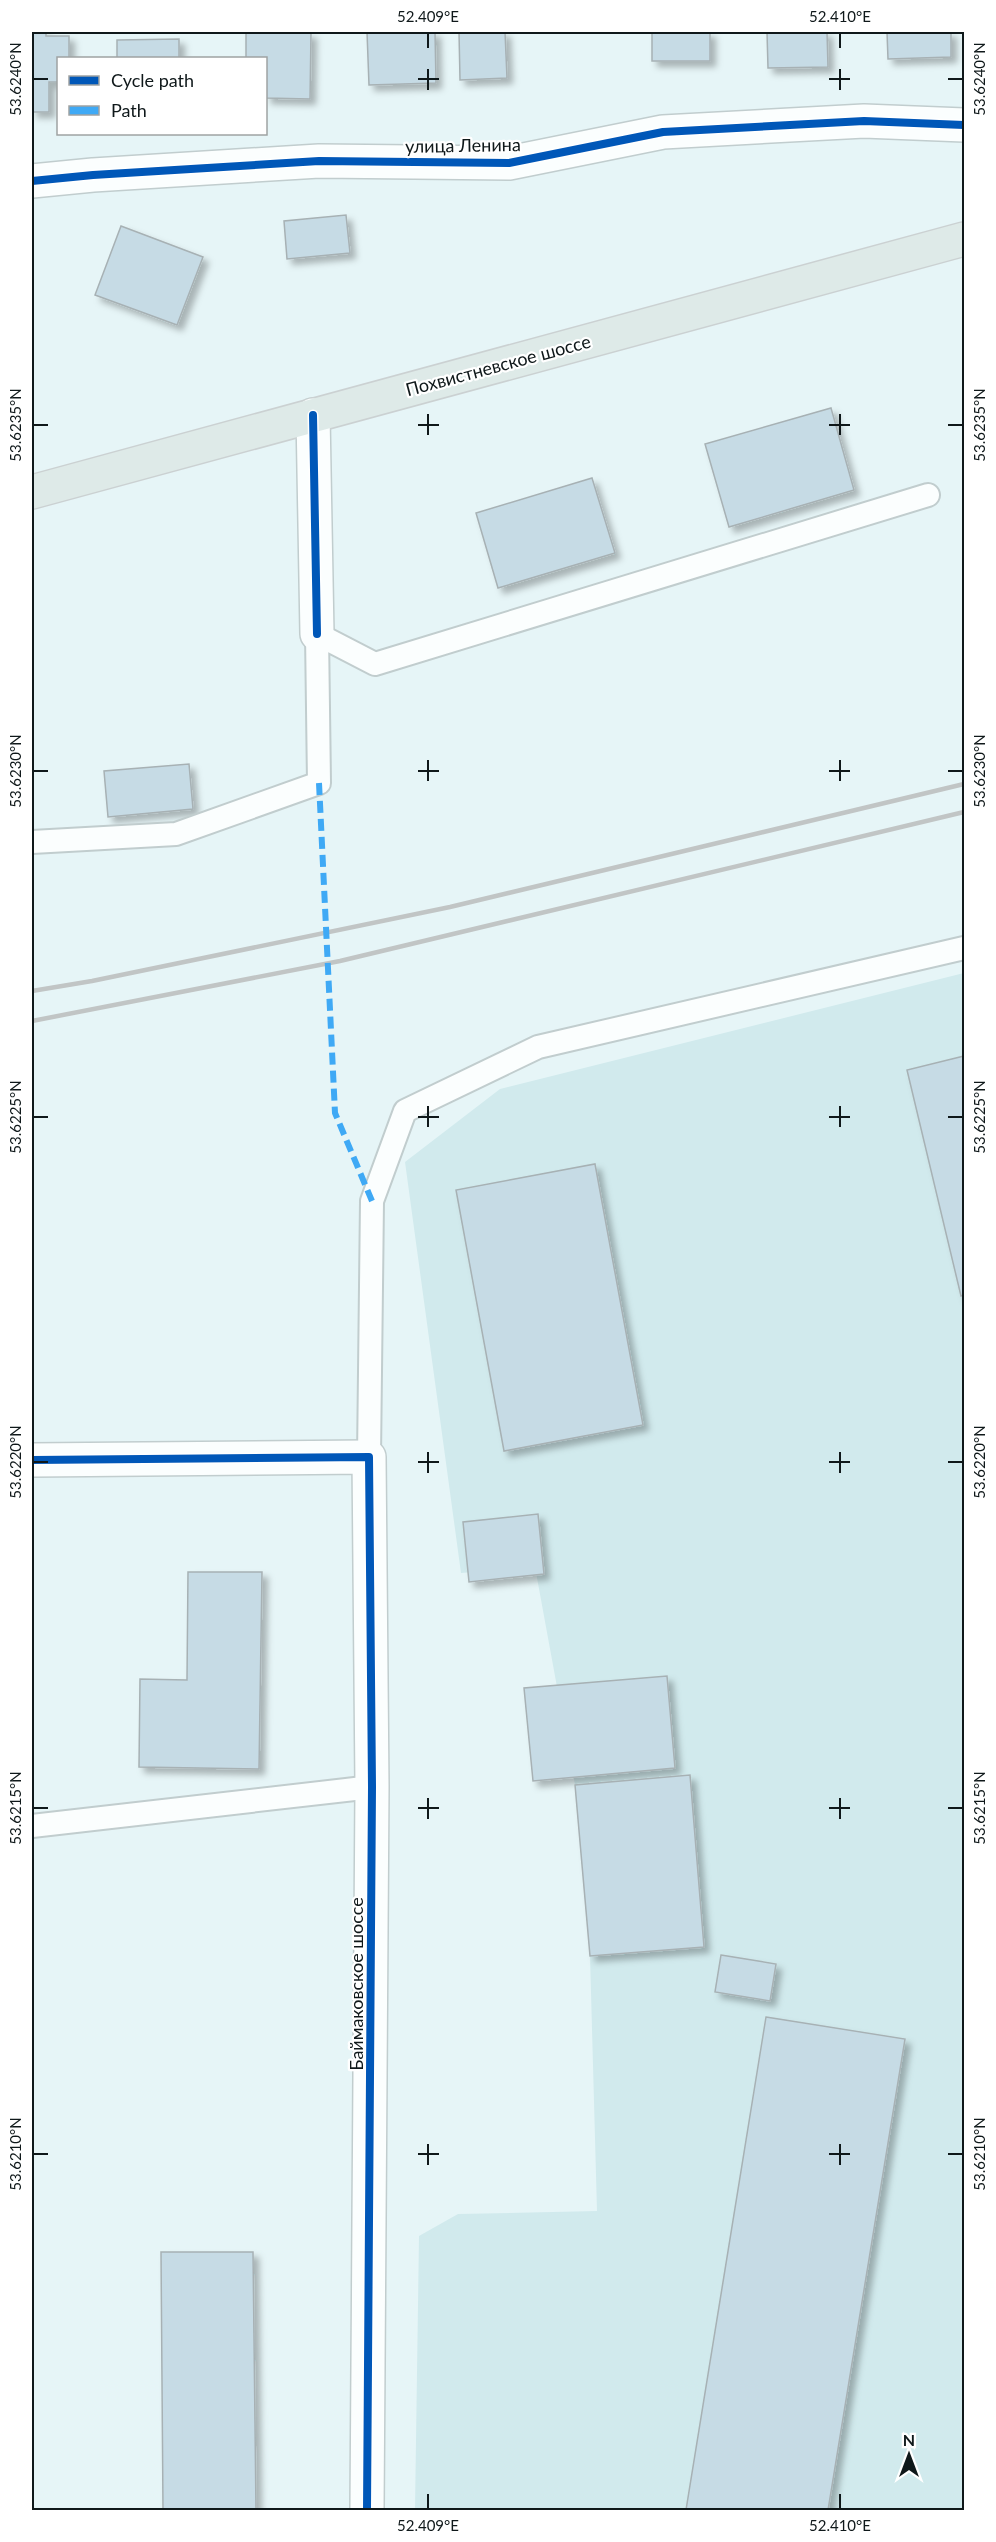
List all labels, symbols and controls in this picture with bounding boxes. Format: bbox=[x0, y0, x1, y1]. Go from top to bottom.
text: 52.409°E bbox=[397, 7, 459, 25]
text: 52.410°E bbox=[809, 7, 871, 25]
text: 53.6240°N bbox=[6, 42, 24, 116]
text: 53.6240°N bbox=[970, 42, 988, 116]
legend bbox=[57, 57, 267, 135]
text: Cycle path bbox=[111, 69, 194, 91]
text: Path bbox=[111, 99, 147, 121]
street label: улица Ленина bbox=[405, 133, 521, 157]
street label: Похвистневское шоссе bbox=[403, 330, 593, 400]
text: 53.6235°N bbox=[6, 388, 24, 462]
text: 53.6235°N bbox=[970, 388, 988, 462]
text: 53.6230°N bbox=[6, 734, 24, 808]
text: 53.6230°N bbox=[970, 734, 988, 808]
text: 53.6225°N bbox=[6, 1080, 24, 1154]
text: 53.6225°N bbox=[970, 1080, 988, 1154]
text: 53.6220°N bbox=[6, 1425, 24, 1499]
text: 53.6220°N bbox=[970, 1425, 988, 1499]
text: 53.6215°N bbox=[6, 1771, 24, 1845]
text: 53.6215°N bbox=[970, 1771, 988, 1845]
street label: Баймаковское шоссе bbox=[345, 1897, 367, 2071]
text: 53.6210°N bbox=[6, 2117, 24, 2191]
text: 53.6210°N bbox=[970, 2117, 988, 2191]
north arrow bbox=[879, 2425, 939, 2485]
text: N bbox=[903, 2430, 915, 2449]
text: 52.409°E bbox=[397, 2516, 459, 2534]
text: 52.410°E bbox=[809, 2516, 871, 2534]

